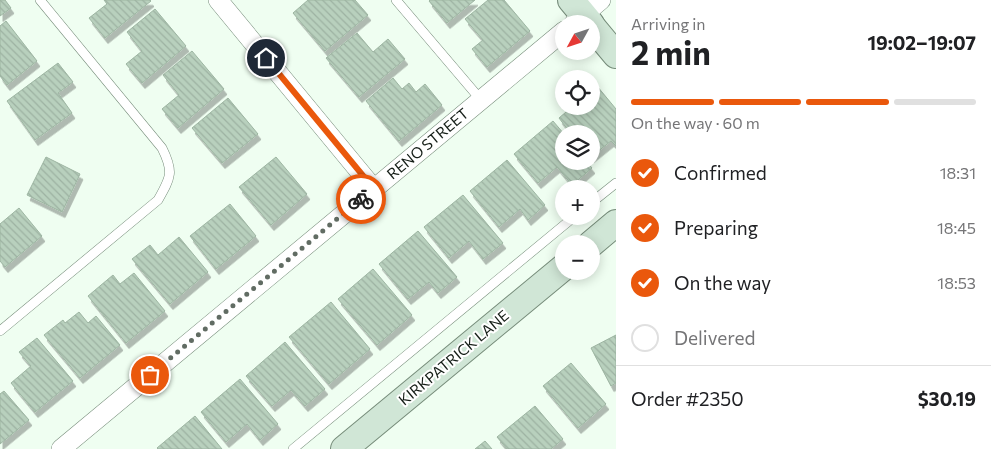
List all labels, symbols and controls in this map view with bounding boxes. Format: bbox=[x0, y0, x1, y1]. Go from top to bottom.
text: Arriving in bbox=[631, 14, 705, 33]
north arrow bbox=[555, 15, 600, 60]
map controls bbox=[555, 15, 600, 280]
text: 19:02–19:07 bbox=[867, 31, 976, 54]
text: 2 min bbox=[631, 32, 711, 72]
pin bbox=[245, 37, 287, 79]
icon: home bbox=[252, 44, 280, 72]
button: locate bbox=[555, 70, 600, 115]
street label: RENO STREET bbox=[383, 104, 472, 183]
text: On the way · 60 m bbox=[631, 113, 760, 132]
button: layers bbox=[555, 125, 600, 170]
icon: check bbox=[631, 159, 659, 187]
text: Confirmed bbox=[674, 161, 767, 184]
text: 18:31 bbox=[940, 163, 976, 182]
courier bbox=[336, 174, 386, 224]
button: + bbox=[555, 180, 600, 225]
icon: bike bbox=[347, 185, 375, 213]
icon: check bbox=[631, 214, 659, 242]
text: Preparing bbox=[674, 216, 758, 239]
text: 18:45 bbox=[937, 218, 976, 237]
button: − bbox=[555, 235, 600, 280]
icon: check bbox=[631, 269, 659, 297]
text: On the way bbox=[674, 271, 771, 294]
text: 18:53 bbox=[937, 273, 976, 292]
street label: KIRKPATRICK LANE bbox=[395, 306, 512, 409]
text: Delivered bbox=[674, 326, 755, 349]
pin bbox=[129, 354, 171, 396]
icon: bag bbox=[136, 361, 164, 389]
text: Order #2350 bbox=[631, 387, 744, 410]
text: $30.19 bbox=[918, 387, 976, 410]

